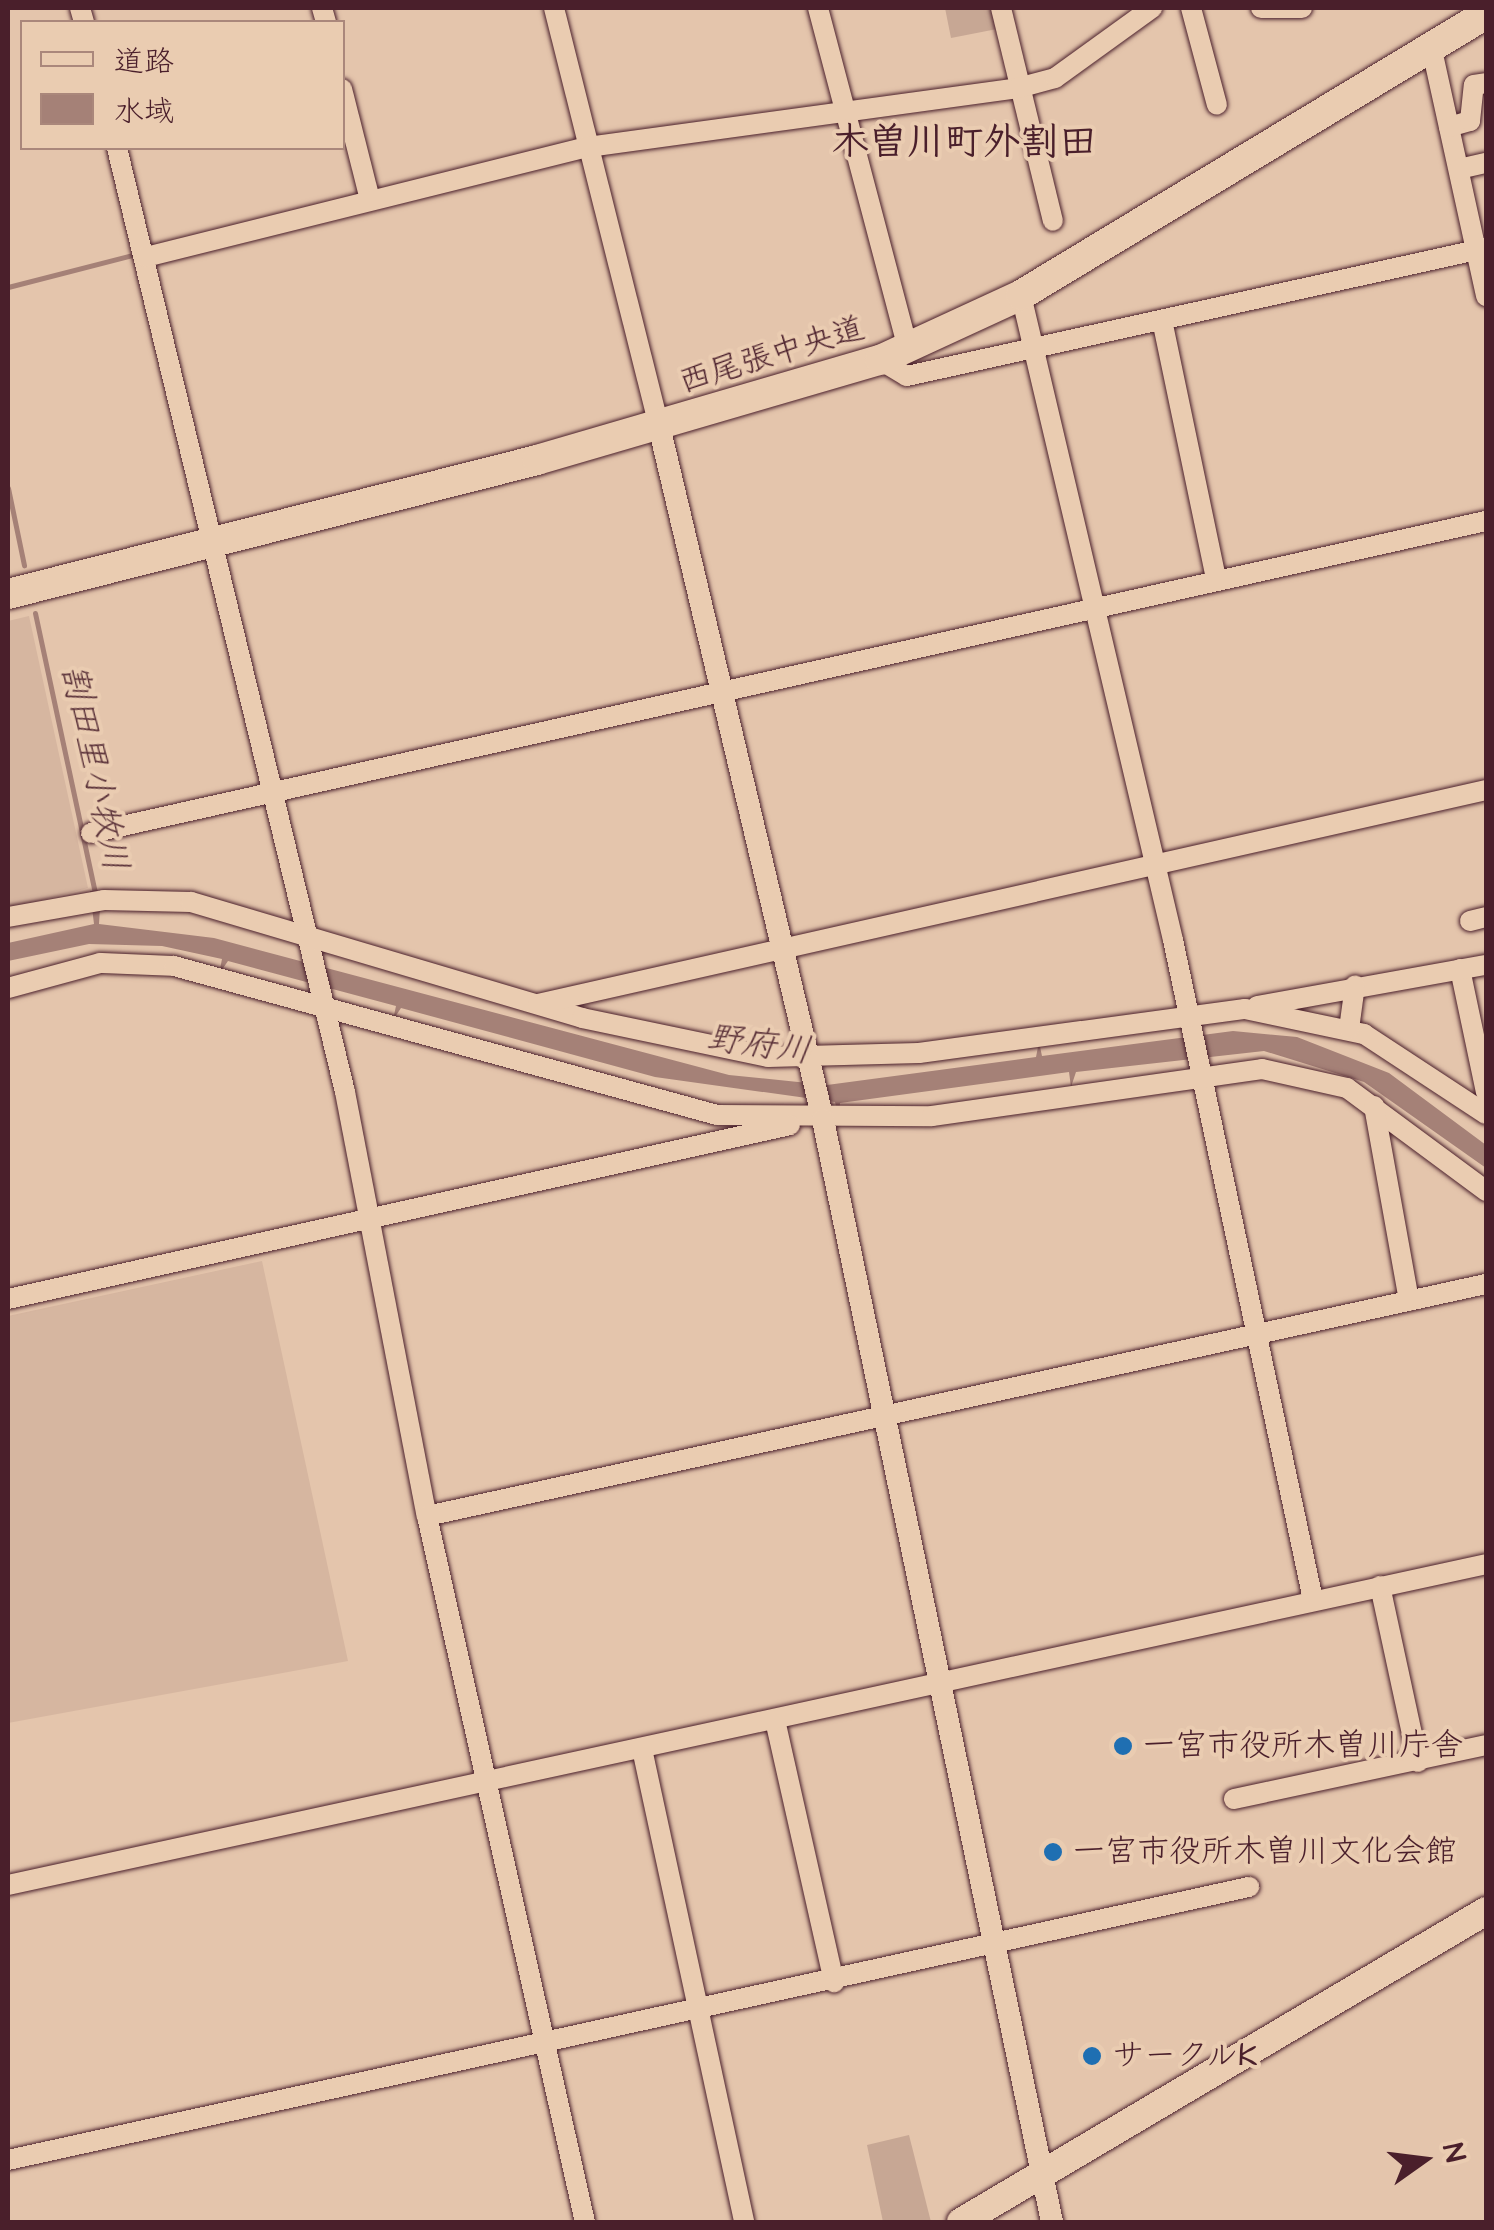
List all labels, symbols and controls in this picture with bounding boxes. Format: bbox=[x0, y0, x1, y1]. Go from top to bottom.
legend bbox=[20, 20, 345, 150]
text: 道路 bbox=[114, 41, 174, 83]
text: 水域 bbox=[114, 91, 174, 133]
district label: 木曽川町外割田 bbox=[831, 121, 1097, 167]
street label: 西尾張中央道 bbox=[675, 310, 869, 402]
water label: 割田里小牧川 bbox=[52, 661, 136, 875]
water label: 野府川 bbox=[704, 1017, 814, 1073]
place label: 一宮市役所木曽川庁舎 bbox=[1143, 1727, 1463, 1765]
marker: 一宮市役所木曽川庁舎 bbox=[1112, 1735, 1134, 1757]
place label: 一宮市役所木曽川文化会館 bbox=[1073, 1833, 1457, 1871]
marker: 一宮市役所木曽川文化会館 bbox=[1042, 1841, 1064, 1863]
place label: サークルK bbox=[1112, 2037, 1259, 2075]
marker: サークルK bbox=[1081, 2045, 1103, 2067]
north arrow bbox=[1374, 2110, 1474, 2210]
text: N bbox=[1433, 2139, 1475, 2166]

